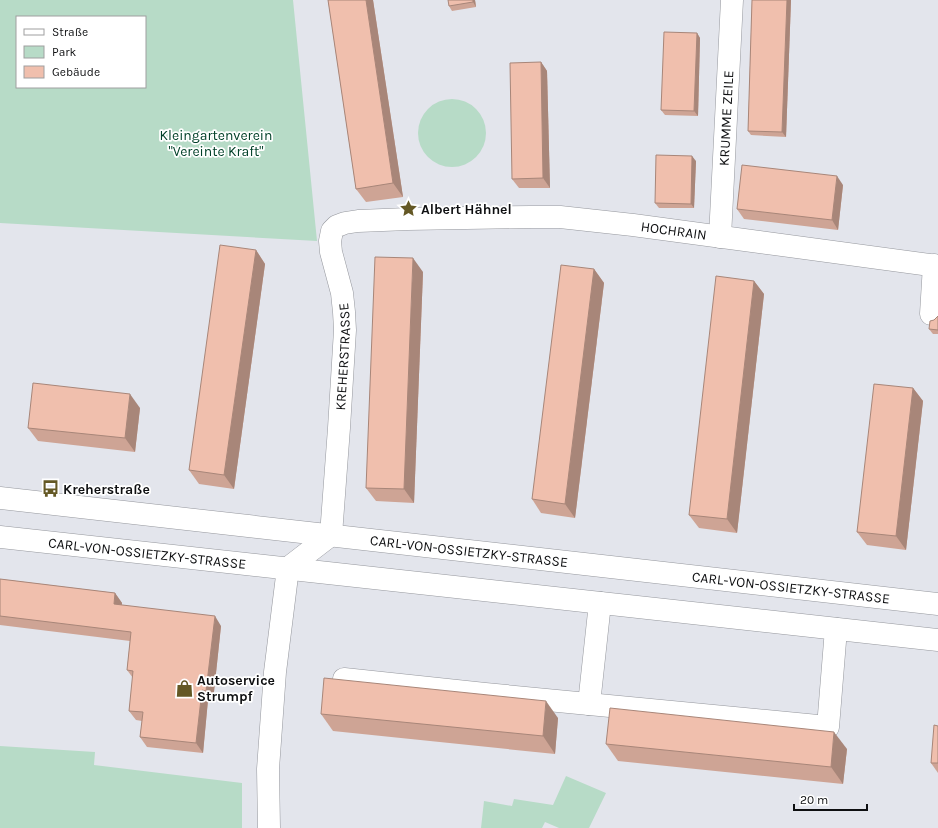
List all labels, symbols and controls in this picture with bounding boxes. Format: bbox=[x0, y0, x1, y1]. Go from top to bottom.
legend bbox=[16, 16, 146, 88]
text: Straße bbox=[52, 25, 88, 39]
text: Park bbox=[52, 45, 77, 59]
text: Gebäude bbox=[52, 65, 100, 79]
street label: KRUMME ZEILE bbox=[716, 70, 737, 166]
park label: Kleingartenverein "Vereinte Kraft" bbox=[160, 127, 272, 160]
place icon: Albert Hähnel bbox=[398, 199, 418, 219]
place label: Albert Hähnel bbox=[421, 201, 512, 218]
street label: HOCHRAIN bbox=[640, 218, 708, 244]
street label: KREHERSTRASSE bbox=[332, 302, 354, 411]
bus stop icon: Kreherstraße bbox=[40, 479, 60, 499]
place label: Kreherstraße bbox=[63, 481, 150, 498]
street label: CARL-VON-OSSIETZKY-STRASSE bbox=[369, 532, 569, 571]
street label: CARL-VON-OSSIETZKY-STRASSE bbox=[47, 534, 247, 573]
street label: CARL-VON-OSSIETZKY-STRASSE bbox=[691, 568, 891, 607]
place label: Autoservice Strumpf bbox=[197, 672, 275, 705]
shop icon: Autoservice Strumpf bbox=[174, 678, 194, 698]
scale bar bbox=[794, 786, 867, 812]
text: 20 m bbox=[800, 793, 828, 807]

